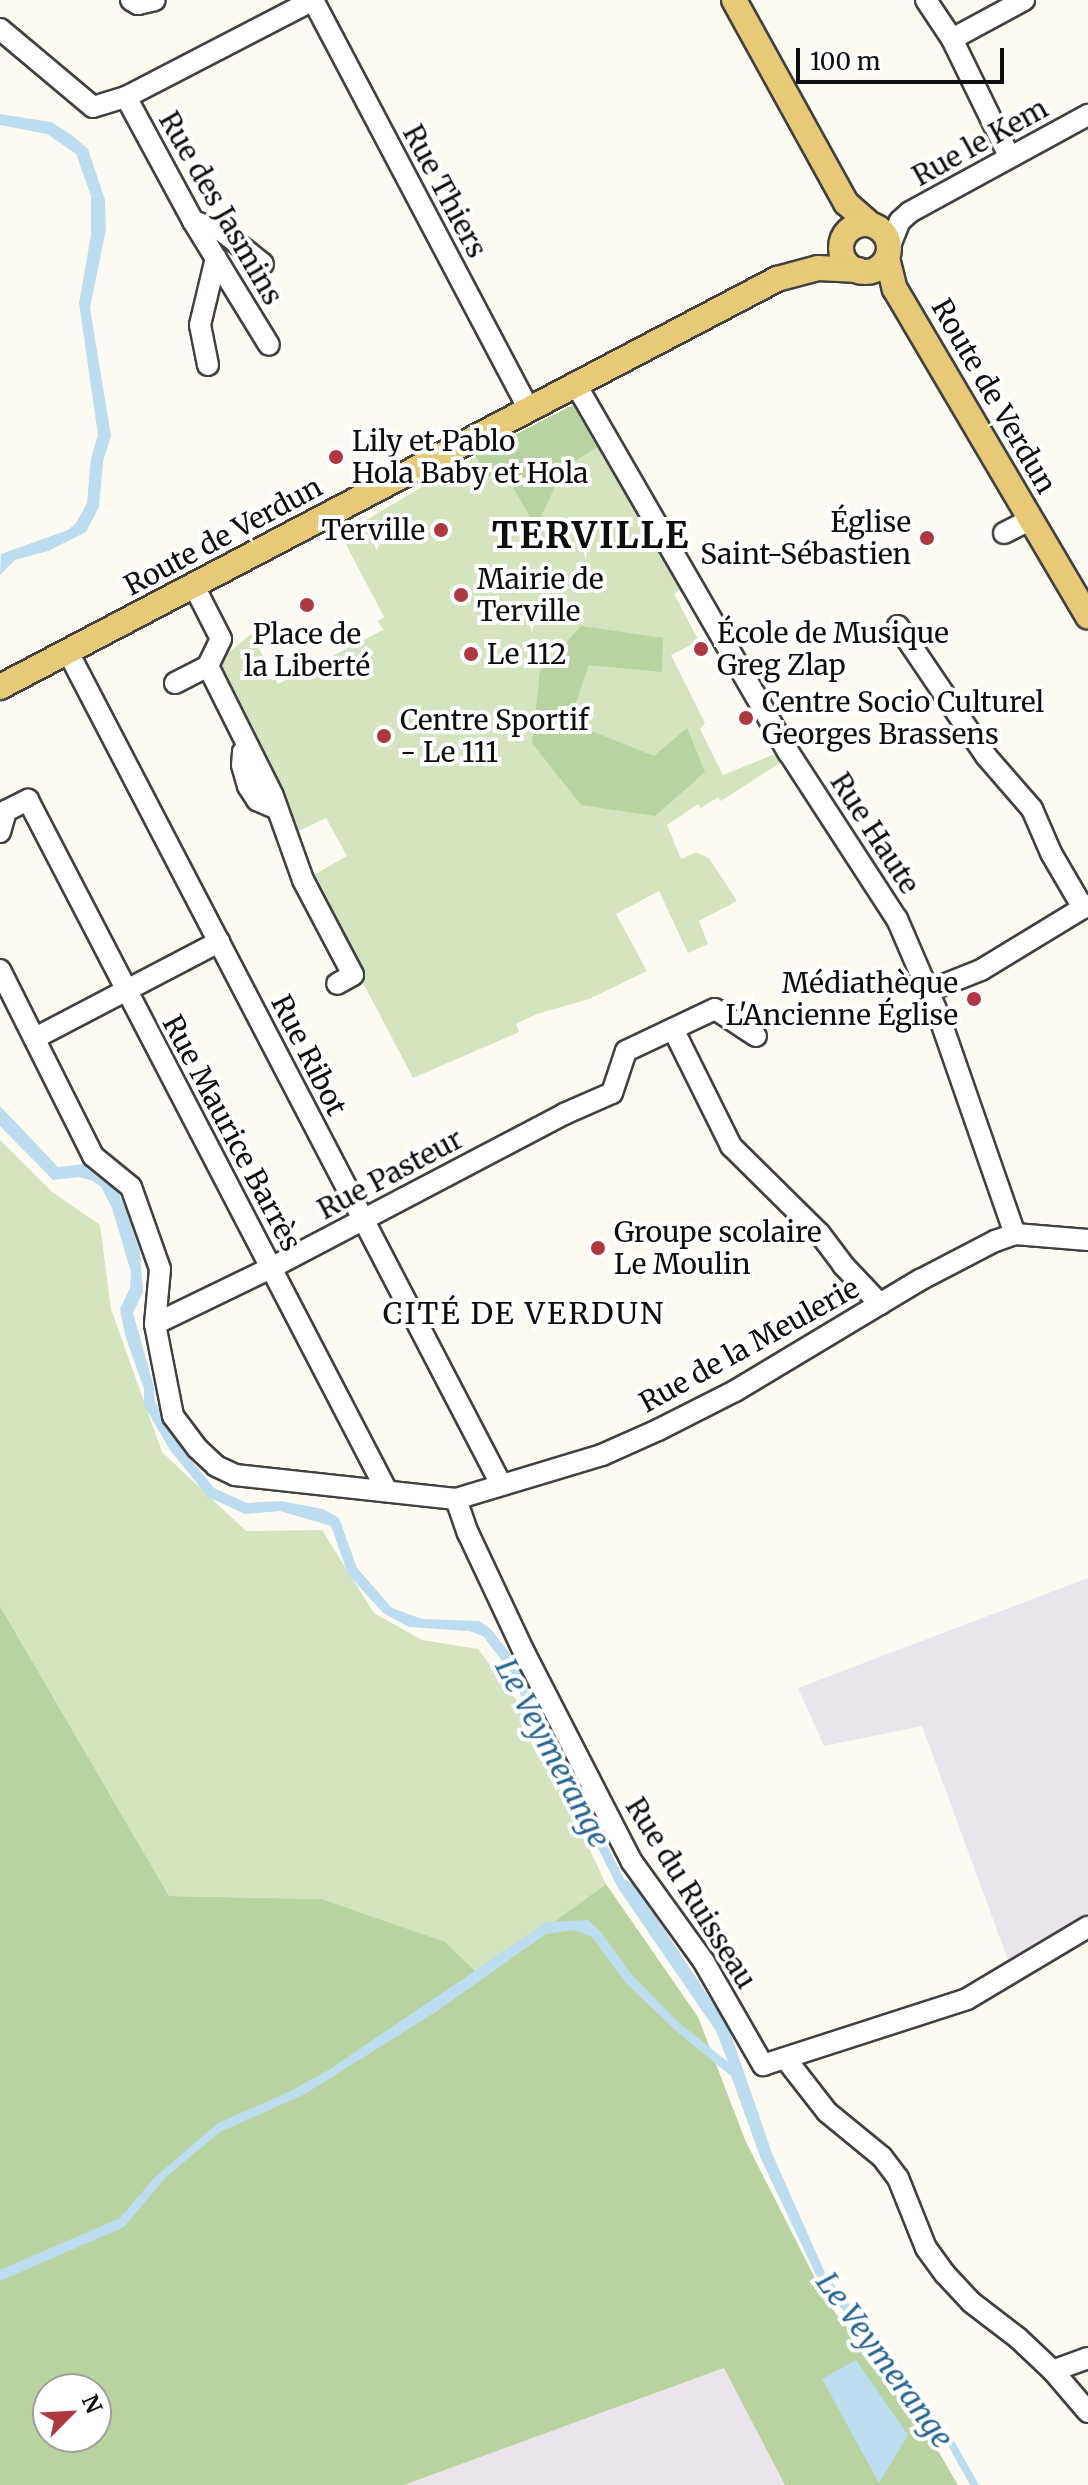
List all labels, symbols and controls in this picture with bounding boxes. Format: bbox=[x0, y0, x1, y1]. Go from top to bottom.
scale bar bbox=[800, 32, 1008, 82]
text: 100 m bbox=[810, 46, 880, 77]
street label: Rue le Kem bbox=[906, 91, 1054, 193]
street label: Rue des Jasmins bbox=[152, 105, 290, 311]
street label: Rue Thiers bbox=[396, 119, 494, 263]
street label: Route de Verdun bbox=[925, 293, 1063, 499]
place label: Lily et Pablo Hola Baby et Hola bbox=[352, 424, 588, 490]
marker: Lily et Pablo Hola Baby et Hola bbox=[327, 448, 345, 466]
street label: Route de Verdun bbox=[118, 470, 328, 602]
place label: Église Saint-Sébastien bbox=[700, 505, 911, 571]
place label: Terville bbox=[322, 513, 425, 547]
district label: TERVILLE bbox=[492, 514, 690, 558]
marker: Terville bbox=[432, 521, 450, 539]
marker: Église Saint-Sébastien bbox=[918, 529, 936, 547]
place label: Mairie de Terville bbox=[477, 562, 604, 628]
marker: Mairie de Terville bbox=[452, 586, 470, 604]
marker: Place de la Liberté bbox=[298, 596, 316, 614]
place label: École de Musique Greg Zlap bbox=[717, 616, 949, 682]
place label: Place de la Liberté bbox=[244, 617, 370, 683]
place label: Le 112 bbox=[487, 637, 567, 671]
marker: École de Musique Greg Zlap bbox=[692, 640, 710, 658]
marker: Le 112 bbox=[462, 645, 480, 663]
place label: Centre Socio Culturel Georges Brassens bbox=[762, 685, 1044, 751]
place label: Centre Sportif - Le 111 bbox=[400, 703, 589, 769]
marker: Centre Socio Culturel Georges Brassens bbox=[737, 709, 755, 727]
marker: Centre Sportif - Le 111 bbox=[375, 727, 393, 745]
street label: Rue Haute bbox=[824, 766, 926, 900]
place label: Médiathèque L'Ancienne Église bbox=[725, 966, 958, 1032]
street label: Rue Ribot bbox=[264, 989, 354, 1121]
marker: Médiathèque L'Ancienne Église bbox=[965, 990, 983, 1008]
street label: Rue Maurice Barrès bbox=[156, 1009, 308, 1257]
street label: Rue Pasteur bbox=[312, 1122, 468, 1226]
place label: Groupe scolaire Le Moulin bbox=[614, 1215, 822, 1281]
marker: Groupe scolaire Le Moulin bbox=[589, 1239, 607, 1257]
street label: Rue de la Meulerie bbox=[633, 1271, 865, 1419]
district label: CITÉ DE VERDUN bbox=[383, 1295, 665, 1331]
water label: Le Veymerange bbox=[488, 1652, 618, 1854]
street label: Rue du Ruisseau bbox=[619, 1791, 763, 1995]
water label: Le Veymerange bbox=[809, 2265, 961, 2455]
north arrow bbox=[32, 2373, 112, 2453]
text: N bbox=[76, 2390, 108, 2418]

